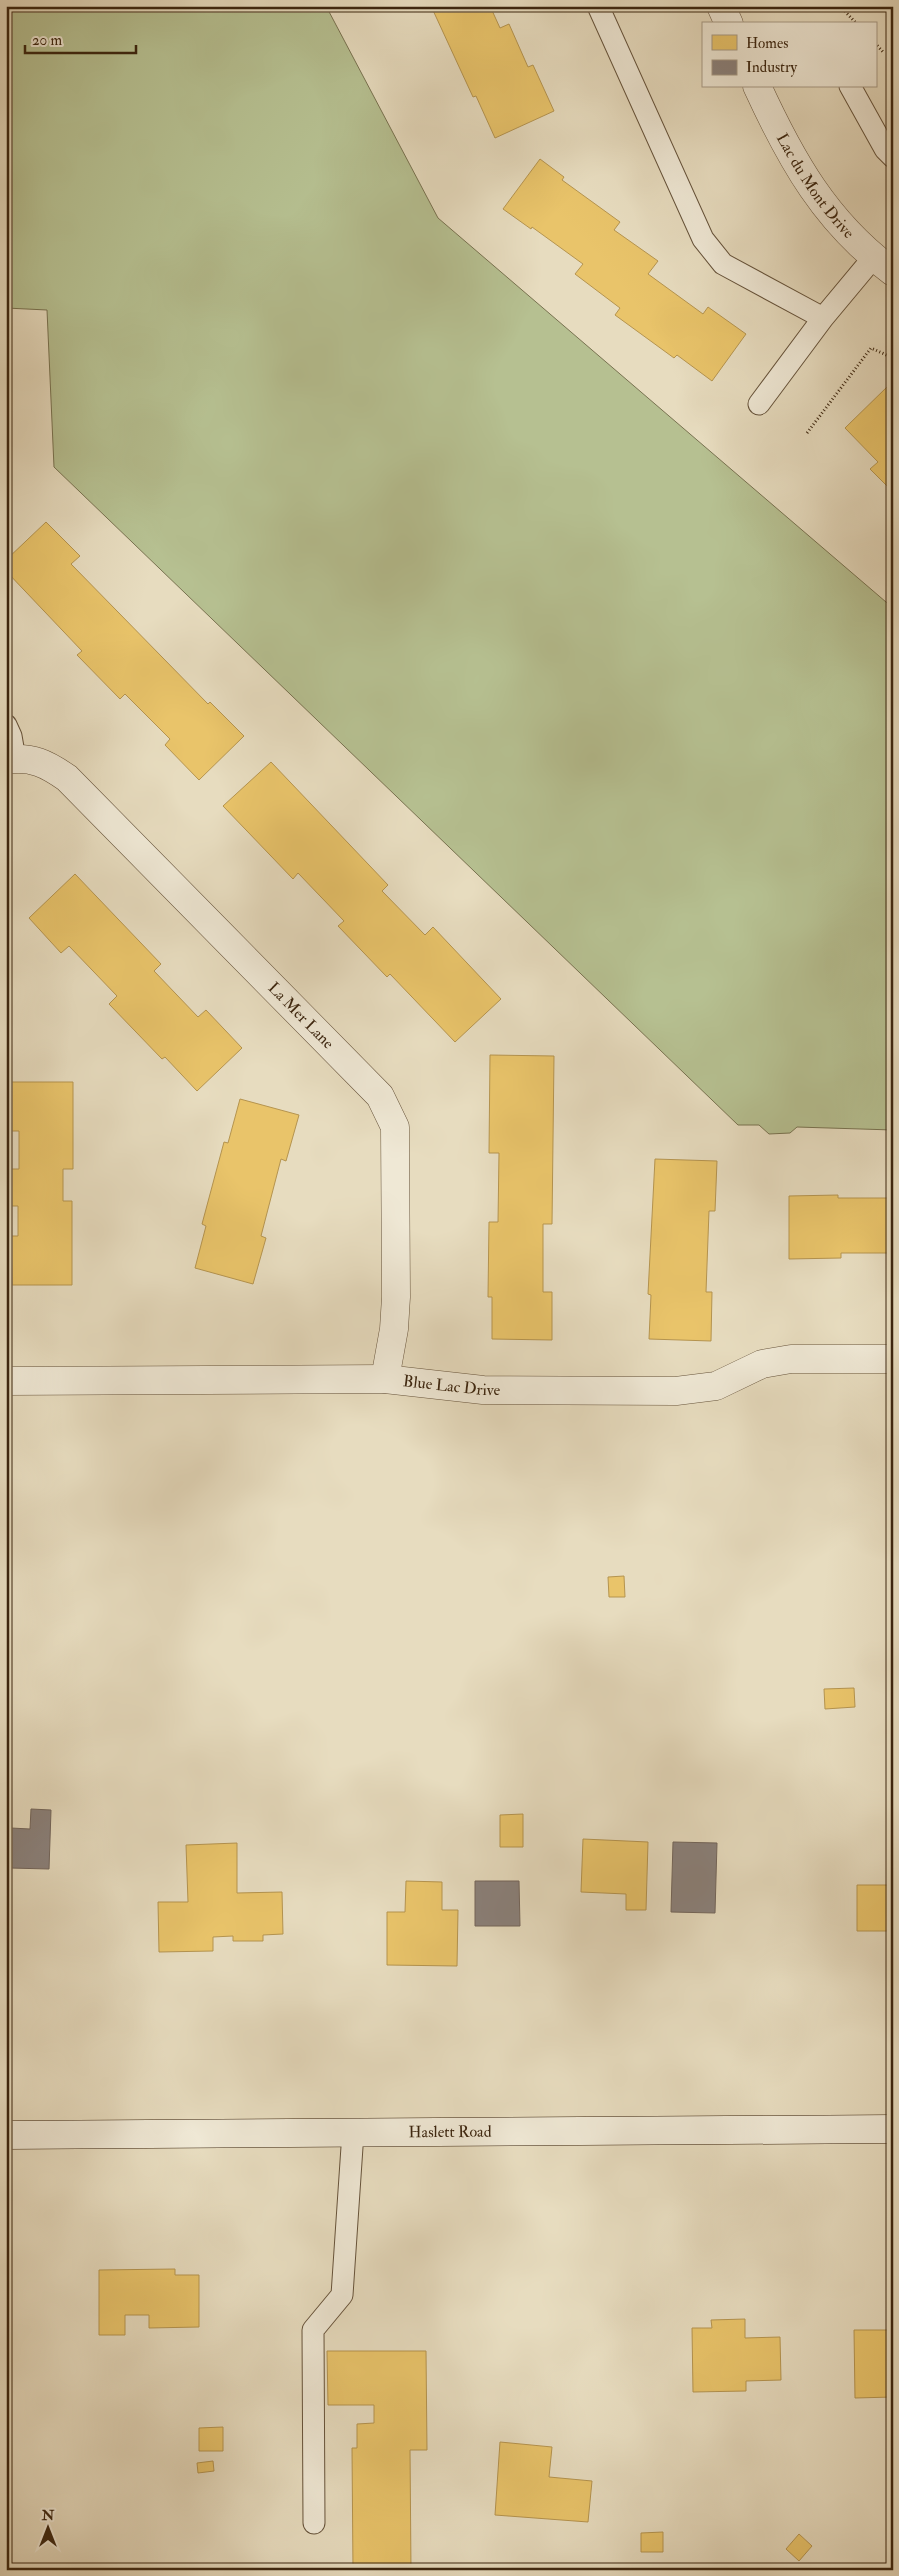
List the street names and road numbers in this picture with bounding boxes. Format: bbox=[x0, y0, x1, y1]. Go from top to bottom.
street label: Lac du Mont Drive bbox=[772, 130, 859, 243]
street label: La Mer Lane bbox=[264, 978, 338, 1053]
street label: Blue Lac Drive bbox=[402, 1371, 500, 1400]
street label: Haslett Road bbox=[408, 2122, 492, 2142]

